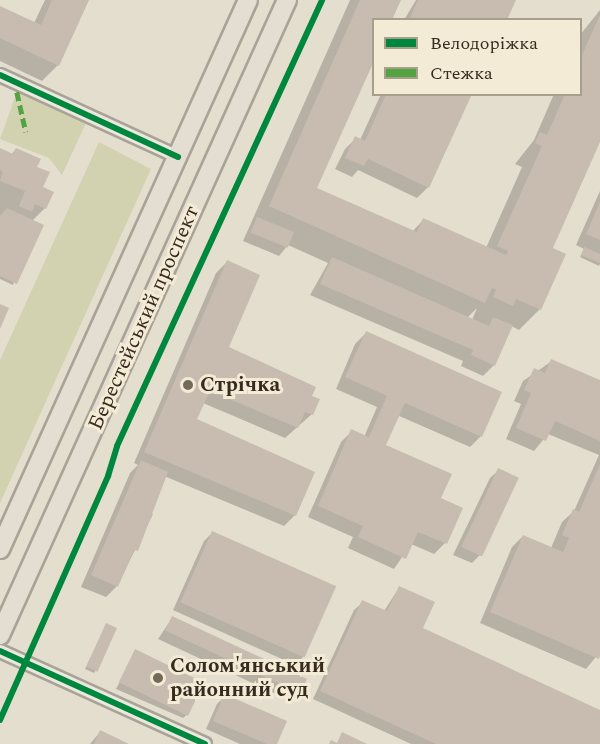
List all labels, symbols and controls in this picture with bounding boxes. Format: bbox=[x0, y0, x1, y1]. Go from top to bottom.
legend bbox=[372, 18, 582, 96]
text: Велодоріжка bbox=[430, 30, 538, 57]
text: Стежка bbox=[430, 60, 493, 87]
street label: Берестейський проспект bbox=[83, 202, 205, 434]
place label: Стрічка bbox=[200, 372, 280, 398]
marker: Стрічка bbox=[181, 378, 195, 392]
place label: Солом'янський районний суд bbox=[170, 653, 325, 703]
marker: Солом'янський районний суд bbox=[151, 671, 165, 685]

